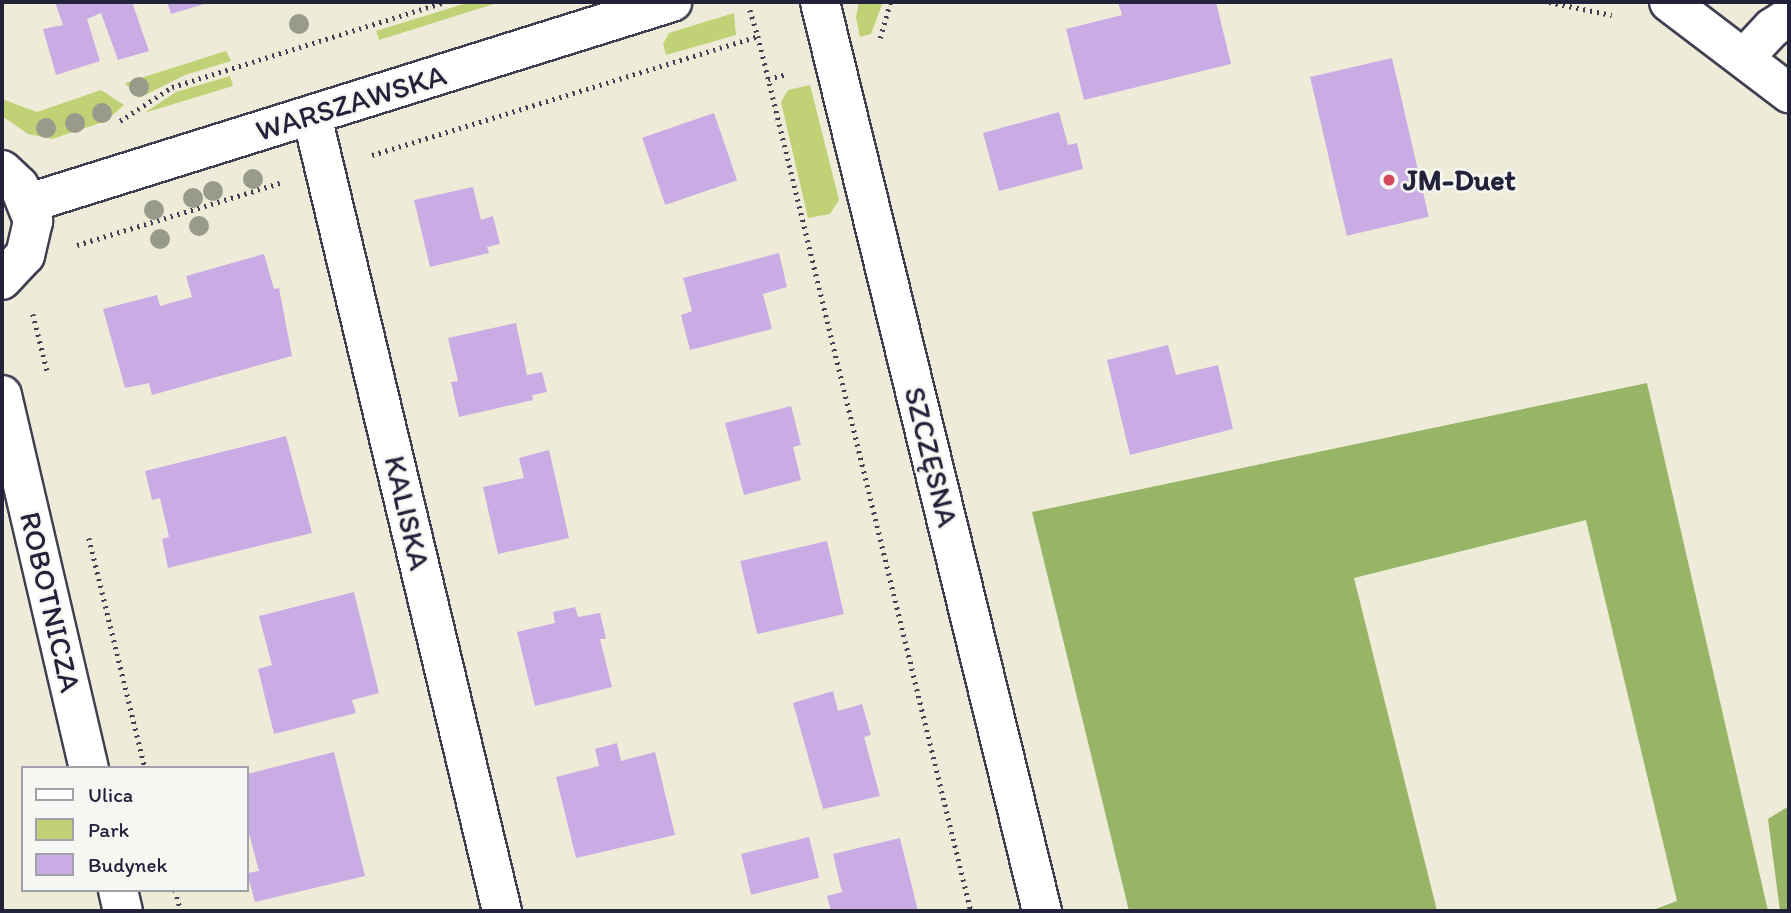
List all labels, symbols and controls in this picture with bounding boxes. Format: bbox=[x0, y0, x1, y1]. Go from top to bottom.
street label: WARSZAWSKA bbox=[251, 57, 451, 149]
place label: JM-Duet bbox=[1403, 162, 1516, 198]
marker: JM-Duet bbox=[1381, 172, 1397, 188]
street label: SZCZĘSNA bbox=[896, 383, 966, 531]
street label: KALISKA bbox=[376, 452, 438, 574]
street label: ROBOTNICZA bbox=[12, 508, 88, 696]
legend bbox=[21, 766, 248, 892]
text: Ulica bbox=[88, 782, 133, 807]
text: Park bbox=[88, 817, 129, 842]
text: Budynek bbox=[88, 852, 167, 877]

